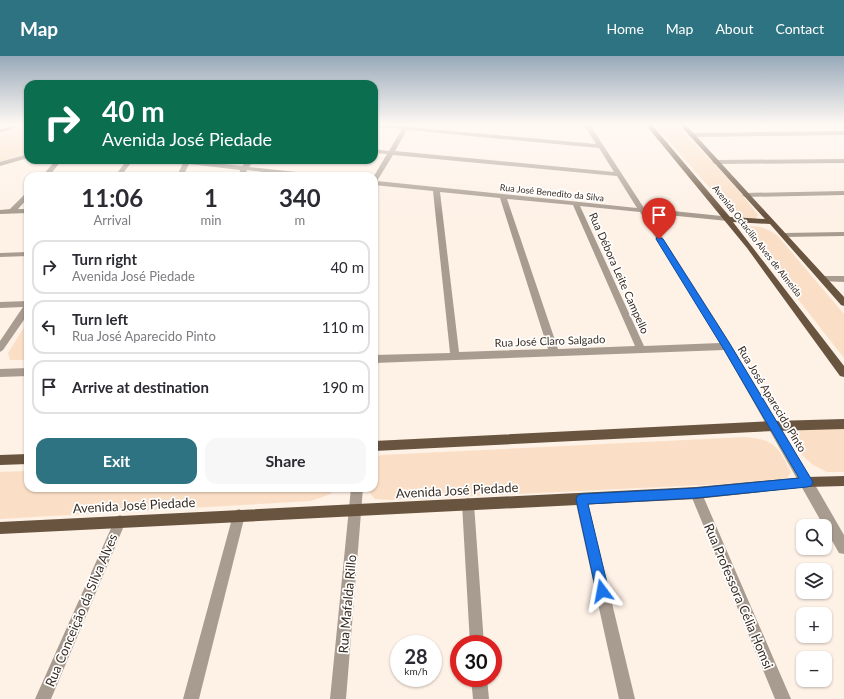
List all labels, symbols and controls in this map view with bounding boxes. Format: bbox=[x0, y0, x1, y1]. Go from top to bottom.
text: Map bbox=[20, 17, 58, 40]
text: Home bbox=[606, 20, 644, 37]
text: Map bbox=[666, 20, 693, 37]
text: About bbox=[715, 20, 753, 37]
text: Contact bbox=[775, 20, 824, 37]
text: 40 m bbox=[102, 94, 165, 128]
icon: right bbox=[36, 96, 88, 148]
text: Avenida José Piedade bbox=[102, 128, 272, 150]
street label: Rua José Benedito da Silva bbox=[499, 182, 605, 203]
text: 11:06 bbox=[81, 183, 143, 212]
text: 1 bbox=[204, 183, 218, 212]
text: 340 bbox=[279, 183, 321, 212]
street label: Avenida Octacilio Alves de Almeida bbox=[710, 183, 804, 299]
pin bbox=[642, 198, 676, 239]
icon: arrive bbox=[648, 204, 670, 226]
street label: Rua Débora Leite Campello bbox=[587, 210, 652, 335]
text: Arrival bbox=[94, 212, 131, 228]
text: min bbox=[201, 212, 222, 228]
text: m bbox=[294, 212, 305, 228]
text: Turn right bbox=[72, 250, 137, 268]
icon: right bbox=[38, 256, 60, 278]
text: 40 m bbox=[330, 258, 364, 276]
text: Avenida José Piedade bbox=[72, 268, 195, 284]
text: Turn left bbox=[72, 310, 128, 328]
icon: left bbox=[38, 316, 60, 338]
text: 110 m bbox=[322, 318, 364, 336]
text: Rua José Aparecido Pinto bbox=[72, 328, 216, 344]
street label: Rua José Claro Salgado bbox=[494, 332, 605, 349]
street label: Rua José Aparecido Pinto bbox=[736, 343, 809, 454]
icon: arrive bbox=[38, 376, 60, 398]
text: Arrive at destination bbox=[72, 378, 209, 396]
text: 190 m bbox=[322, 378, 364, 396]
button: Exit bbox=[36, 438, 197, 484]
button: Share bbox=[205, 438, 366, 484]
street label: Avenida José Piedade bbox=[395, 479, 519, 501]
street label: Avenida José Piedade bbox=[72, 494, 196, 516]
map controls bbox=[796, 519, 832, 687]
button: search bbox=[796, 519, 832, 555]
street label: Rua Professora Célia Homsi bbox=[701, 521, 777, 671]
street label: Rua Conceição da Silva Alves bbox=[41, 531, 121, 689]
street label: Rua Mafalda Rillo bbox=[335, 554, 359, 654]
button: layers bbox=[796, 563, 832, 599]
position arrow bbox=[581, 570, 623, 612]
button: + bbox=[796, 607, 832, 643]
speed limit sign: 30 bbox=[450, 635, 502, 687]
text: 28 bbox=[404, 644, 428, 668]
button: − bbox=[796, 651, 832, 687]
text: km/h bbox=[404, 665, 428, 677]

